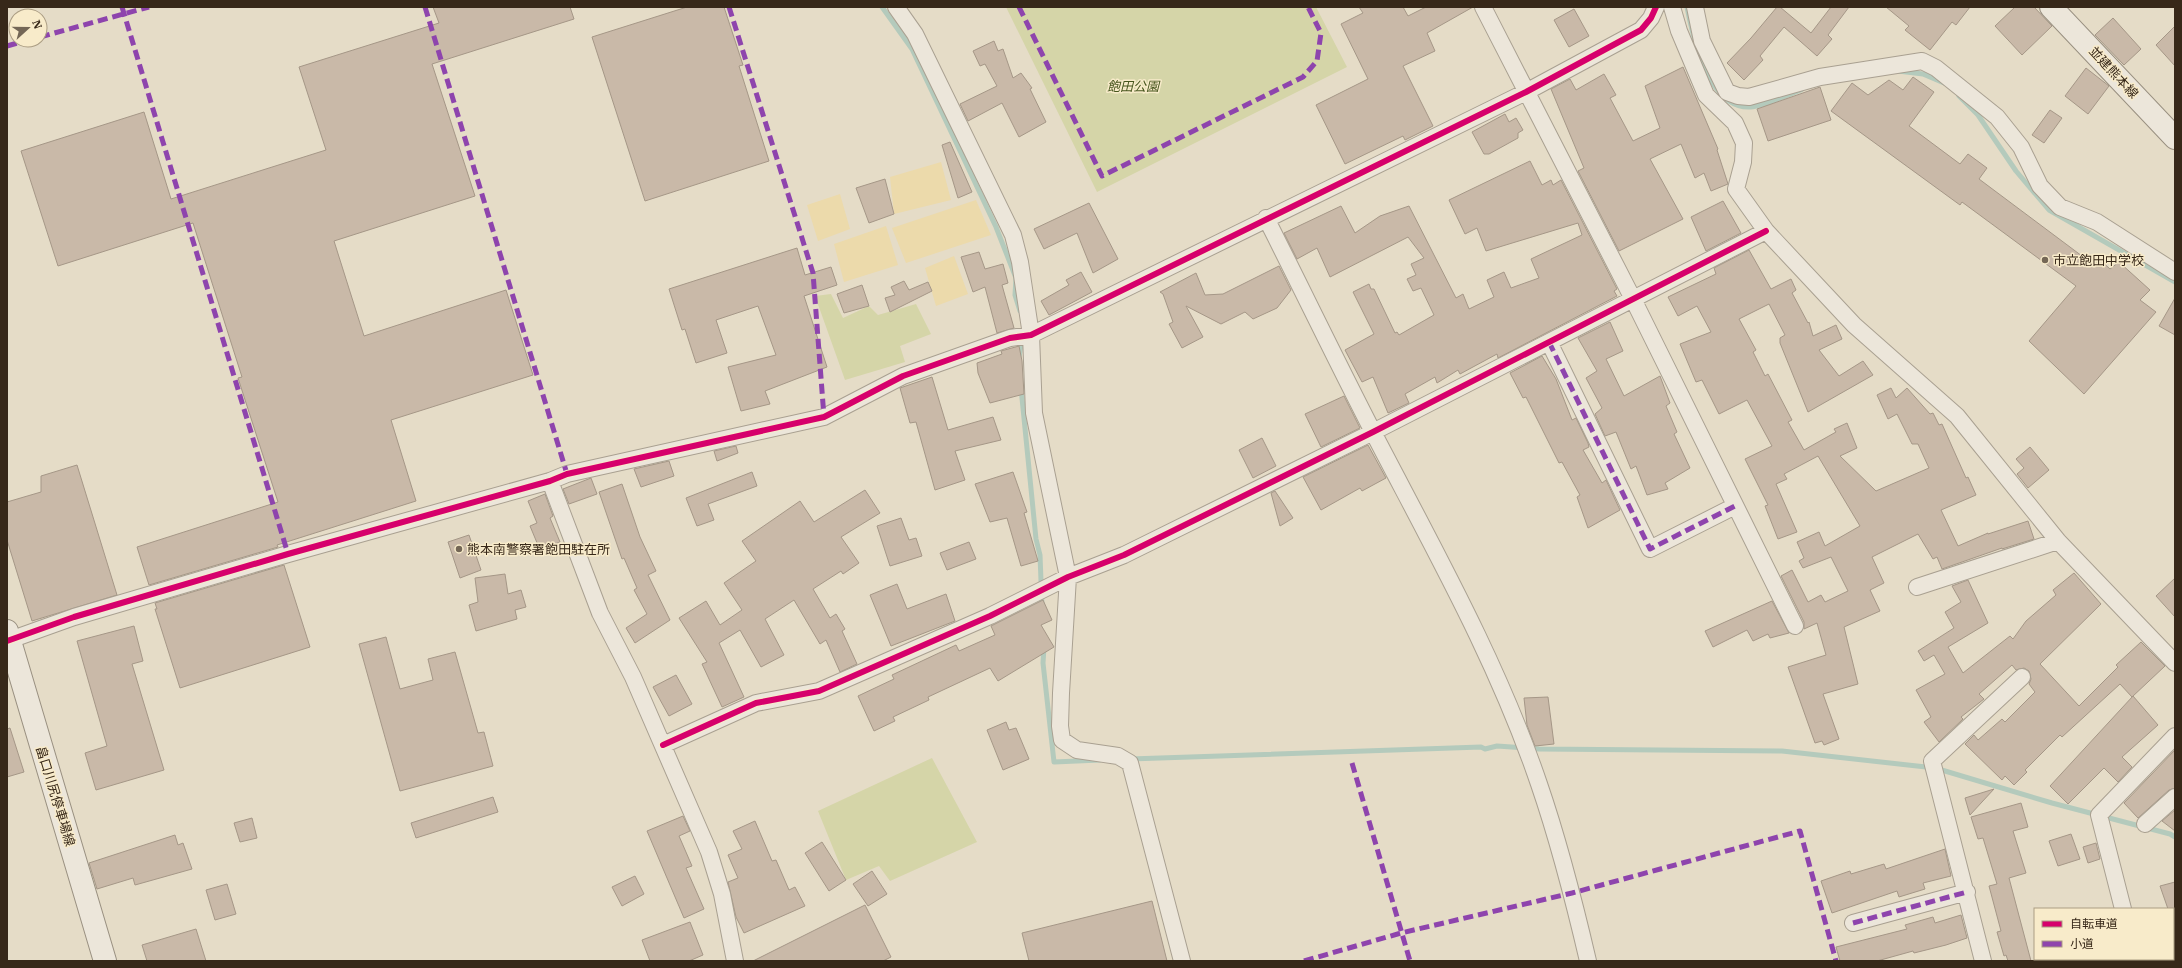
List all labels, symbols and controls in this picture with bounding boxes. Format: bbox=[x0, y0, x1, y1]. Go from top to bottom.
north arrow bbox=[8, 8, 48, 48]
text: N bbox=[29, 18, 46, 31]
street label: 並建熊本線 bbox=[2085, 43, 2142, 102]
park label: 飽田公園 bbox=[1107, 78, 1161, 95]
place label: 市立飽田中学校 bbox=[2053, 252, 2144, 269]
marker: 市立飽田中学校 bbox=[2040, 255, 2050, 265]
place label: 熊本南警察署飽田駐在所 bbox=[467, 541, 610, 558]
marker: 熊本南警察署飽田駐在所 bbox=[454, 544, 464, 554]
street label: 畠口川尻停車場線 bbox=[32, 744, 79, 848]
legend bbox=[2034, 908, 2174, 960]
text: 自転車道 bbox=[2070, 916, 2118, 931]
text: 小道 bbox=[2070, 936, 2094, 951]

